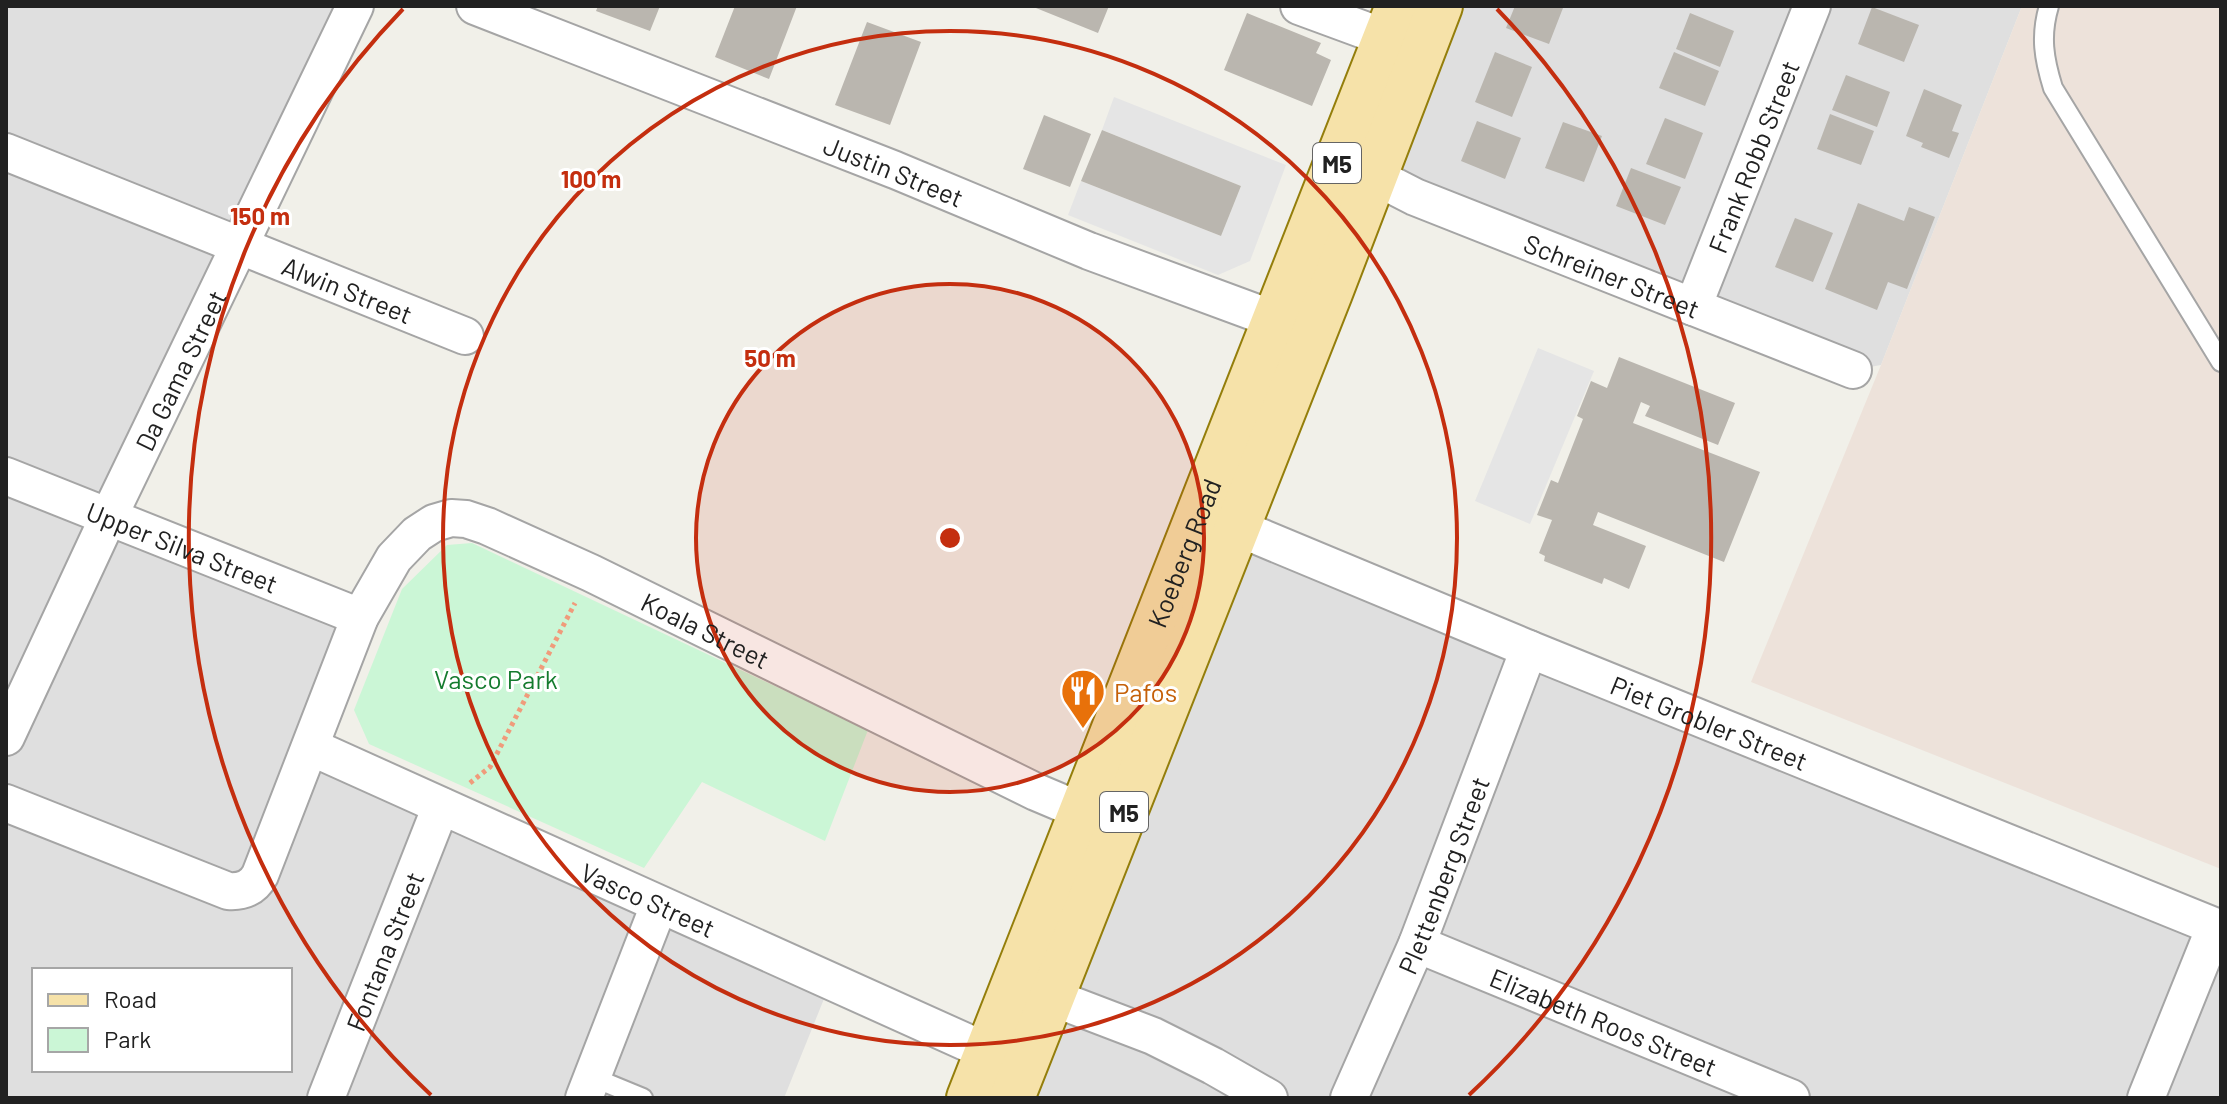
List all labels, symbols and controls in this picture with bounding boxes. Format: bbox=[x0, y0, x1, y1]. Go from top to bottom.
street label: Frank Robb Street bbox=[1701, 56, 1804, 257]
street label: Justin Street bbox=[820, 128, 968, 212]
road number: M5 bbox=[1313, 143, 1361, 183]
text: 100 m bbox=[561, 164, 621, 193]
text: 150 m bbox=[230, 201, 290, 230]
street label: Schreiner Street bbox=[1520, 226, 1704, 323]
street label: Alwin Street bbox=[278, 249, 417, 329]
street label: Da Gama Street bbox=[128, 285, 231, 455]
text: 50 m bbox=[744, 343, 796, 372]
street label: Koeberg Road bbox=[1140, 474, 1226, 631]
street label: Upper Silva Street bbox=[82, 494, 283, 598]
centre of rings bbox=[936, 524, 964, 552]
street label: Koala Street bbox=[637, 585, 775, 674]
park label: Vasco Park bbox=[434, 663, 558, 694]
restaurant icon: Pafos bbox=[1059, 667, 1107, 730]
street label: Piet Grobler Street bbox=[1606, 668, 1812, 776]
place label: Pafos bbox=[1114, 676, 1177, 707]
street label: Plettenberg Street bbox=[1390, 772, 1495, 978]
road number: M5 bbox=[1100, 792, 1148, 832]
street label: Vasco Street bbox=[576, 855, 720, 943]
street label: Fontana Street bbox=[339, 867, 429, 1035]
street label: Elizabeth Roos Street bbox=[1486, 960, 1722, 1081]
legend bbox=[32, 968, 292, 1072]
text: Road bbox=[104, 984, 157, 1013]
text: Park bbox=[104, 1024, 151, 1053]

